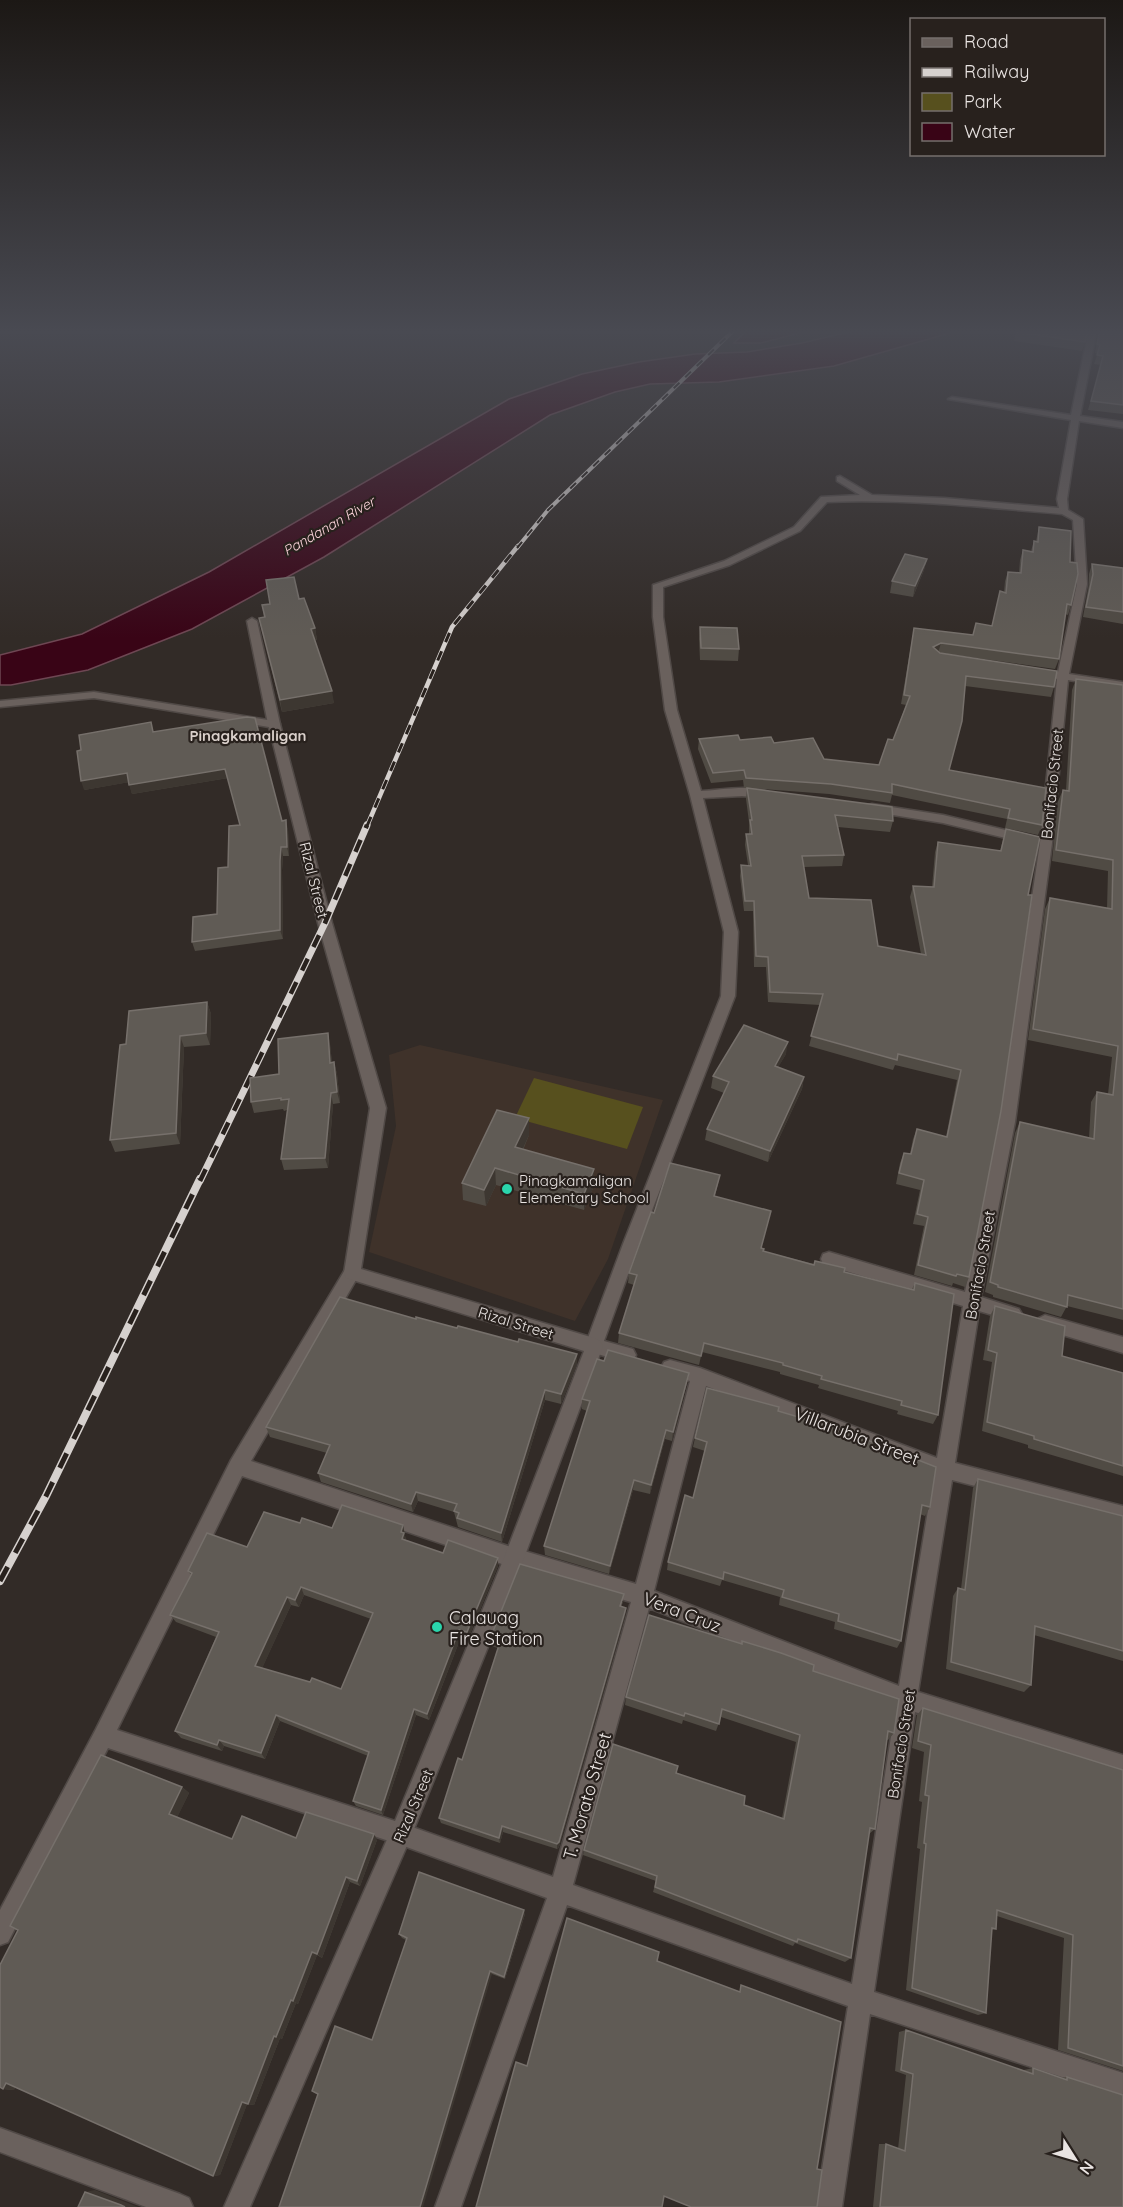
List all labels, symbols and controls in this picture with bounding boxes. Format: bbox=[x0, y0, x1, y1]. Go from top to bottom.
legend bbox=[910, 18, 1105, 156]
text: Road bbox=[964, 30, 1009, 53]
text: Railway bbox=[964, 60, 1030, 83]
text: Park bbox=[964, 90, 1002, 113]
text: Water bbox=[964, 120, 1015, 143]
water label: Pandanan River bbox=[280, 492, 380, 560]
district label: Pinagkamaligan bbox=[189, 726, 307, 745]
street label: Bonifacio Street bbox=[1037, 728, 1067, 840]
street label: Rizal Street bbox=[295, 840, 333, 920]
place label: Pinagkamaligan Elementary School bbox=[519, 1171, 649, 1207]
marker: Pinagkamaligan Elementary School bbox=[500, 1182, 514, 1196]
street label: Bonifacio Street bbox=[961, 1209, 999, 1321]
street label: Rizal Street bbox=[476, 1303, 556, 1343]
street label: Villarubia Street bbox=[791, 1402, 923, 1470]
street label: Vera Cruz bbox=[640, 1587, 724, 1637]
place label: Calauag Fire Station bbox=[449, 1606, 543, 1650]
marker: Calauag Fire Station bbox=[430, 1620, 444, 1634]
street label: Bonifacio Street bbox=[883, 1688, 919, 1800]
street label: T. Morato Street bbox=[558, 1730, 616, 1862]
street label: Rizal Street bbox=[389, 1766, 437, 1846]
north arrow bbox=[1045, 2129, 1105, 2189]
text: N bbox=[1075, 2157, 1099, 2179]

